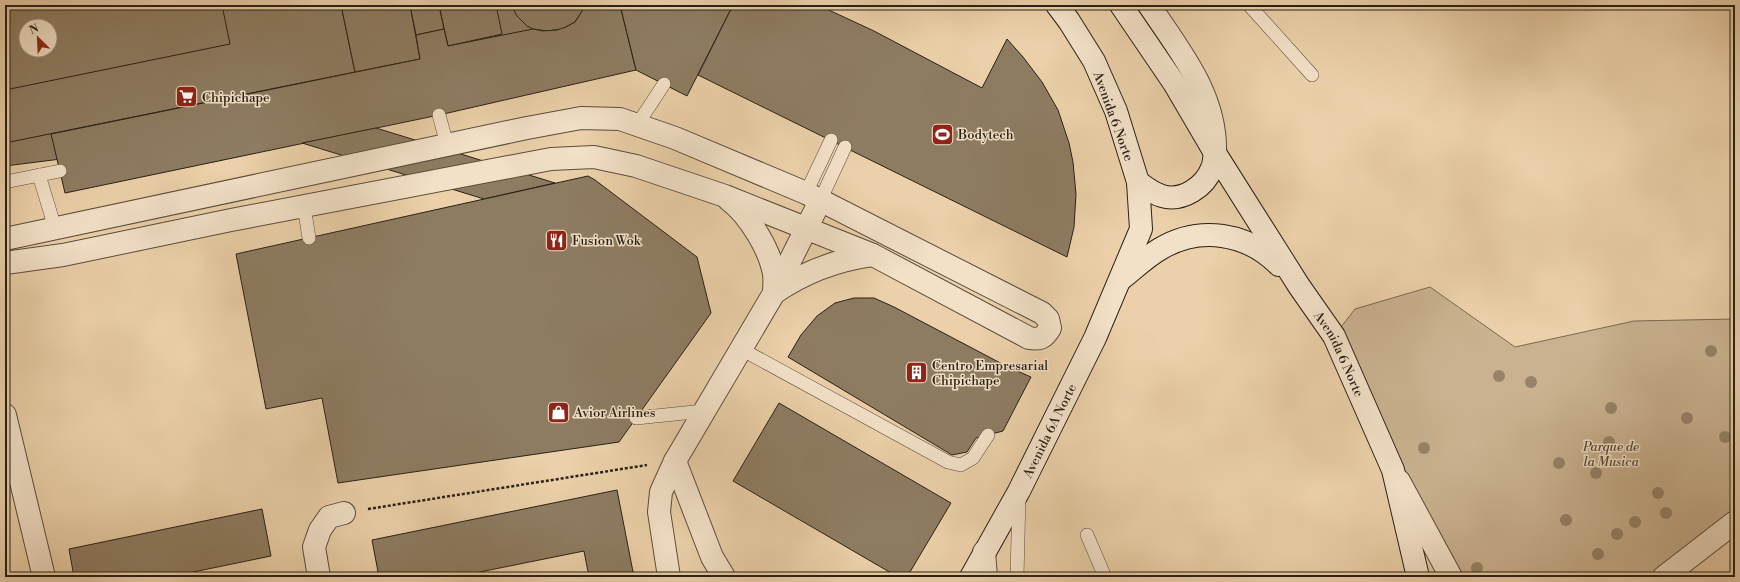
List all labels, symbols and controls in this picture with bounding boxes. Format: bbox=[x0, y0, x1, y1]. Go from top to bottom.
north arrow bbox=[18, 18, 58, 58]
text: N bbox=[28, 21, 41, 38]
street label: Avenida 6 Norte bbox=[1089, 68, 1137, 164]
supermarket icon: Chipichape bbox=[173, 84, 199, 110]
place label: Chipichape bbox=[202, 90, 270, 106]
sports icon: Bodytech bbox=[930, 121, 956, 147]
place label: Bodytech bbox=[957, 127, 1014, 143]
restaurant icon: Fusion Wok bbox=[543, 227, 569, 253]
place label: Fusion Wok bbox=[572, 233, 642, 249]
street label: Avenida 6 Norte bbox=[1309, 307, 1367, 400]
place label: Centro Empresarial Chipichape bbox=[932, 358, 1048, 389]
building icon: Centro Empresarial Chipichape bbox=[904, 359, 930, 385]
street label: Avenida 6A Norte bbox=[1019, 381, 1080, 482]
shop icon: Avior Airlines bbox=[546, 399, 572, 425]
place label: Avior Airlines bbox=[573, 405, 656, 421]
park label: Parque de la Musica bbox=[1582, 439, 1639, 470]

